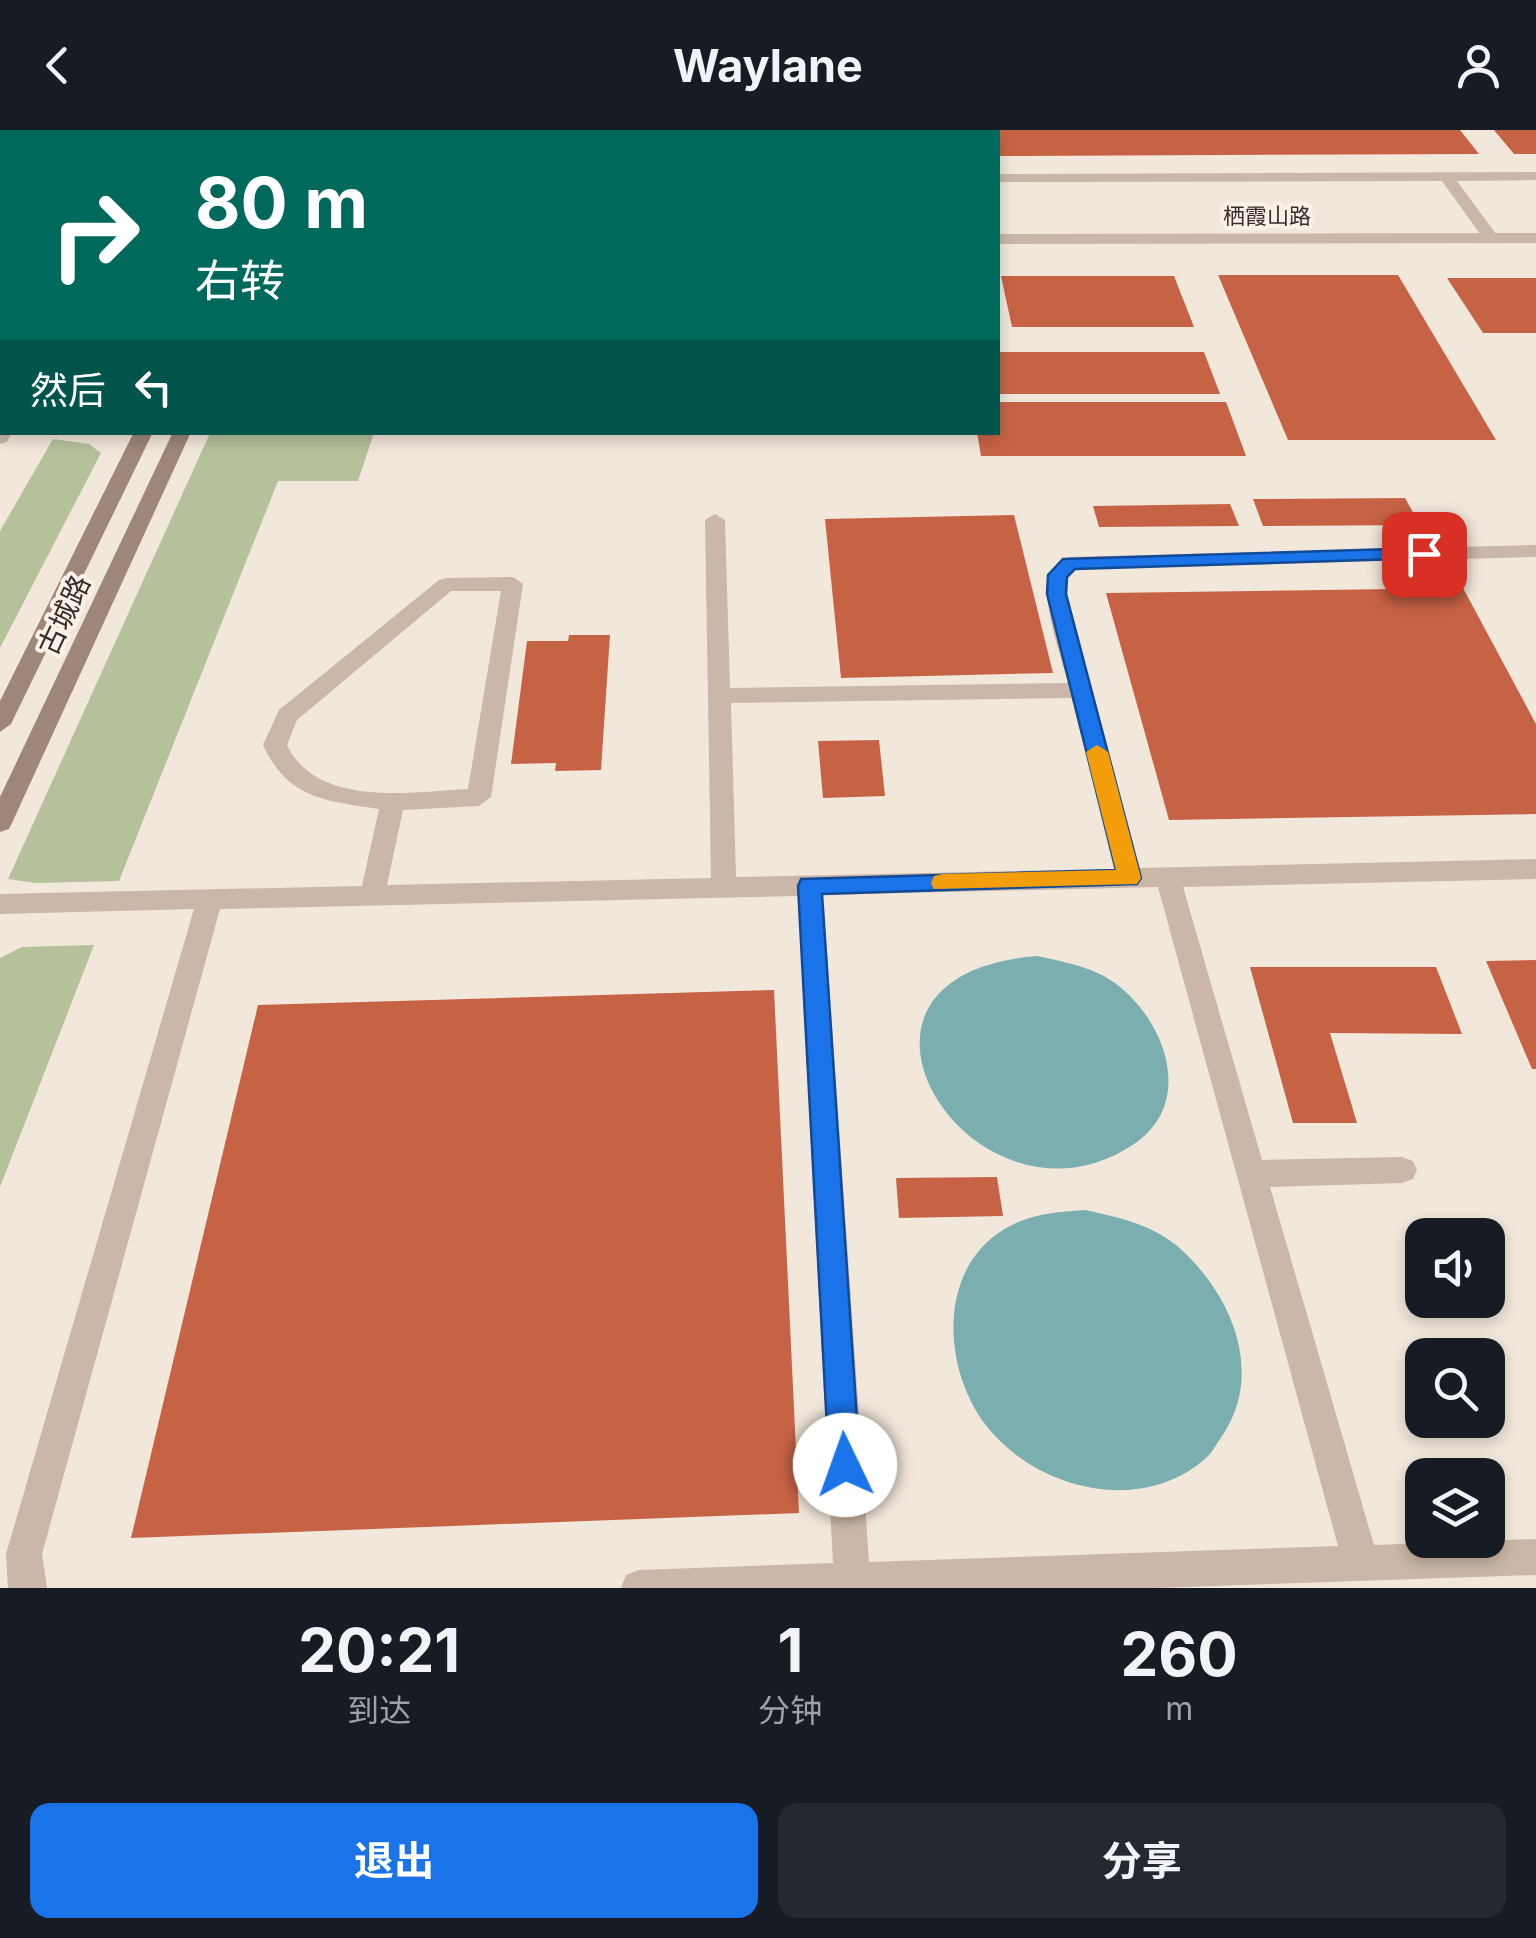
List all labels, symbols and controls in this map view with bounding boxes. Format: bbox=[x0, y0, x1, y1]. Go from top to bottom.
icon: back bbox=[30, 38, 85, 93]
text: Waylane bbox=[673, 38, 863, 93]
icon: person bbox=[1451, 38, 1506, 93]
text: 80 m bbox=[195, 160, 368, 245]
icon: right bbox=[30, 170, 160, 300]
street label: 栖霞山路 bbox=[1223, 203, 1311, 229]
text: 右转 bbox=[195, 253, 285, 308]
icon: left bbox=[126, 360, 181, 415]
text: 然后 bbox=[30, 367, 106, 413]
pin bbox=[1382, 512, 1467, 597]
icon: arrive bbox=[1397, 527, 1452, 582]
street label: 古城路 bbox=[31, 570, 97, 660]
map controls bbox=[1405, 1218, 1505, 1558]
button: sound bbox=[1405, 1218, 1505, 1318]
button: search bbox=[1405, 1338, 1505, 1438]
position arrow bbox=[793, 1413, 897, 1517]
button: layers bbox=[1405, 1458, 1505, 1558]
text: 20:21 bbox=[298, 1614, 460, 1686]
text: 1 bbox=[777, 1614, 803, 1686]
text: 260 bbox=[1121, 1618, 1238, 1690]
text: m bbox=[1165, 1689, 1193, 1728]
text: 到达 bbox=[347, 1691, 411, 1730]
text: 分钟 bbox=[758, 1691, 822, 1730]
button: 退出 bbox=[30, 1803, 758, 1918]
button: 分享 bbox=[778, 1803, 1506, 1918]

